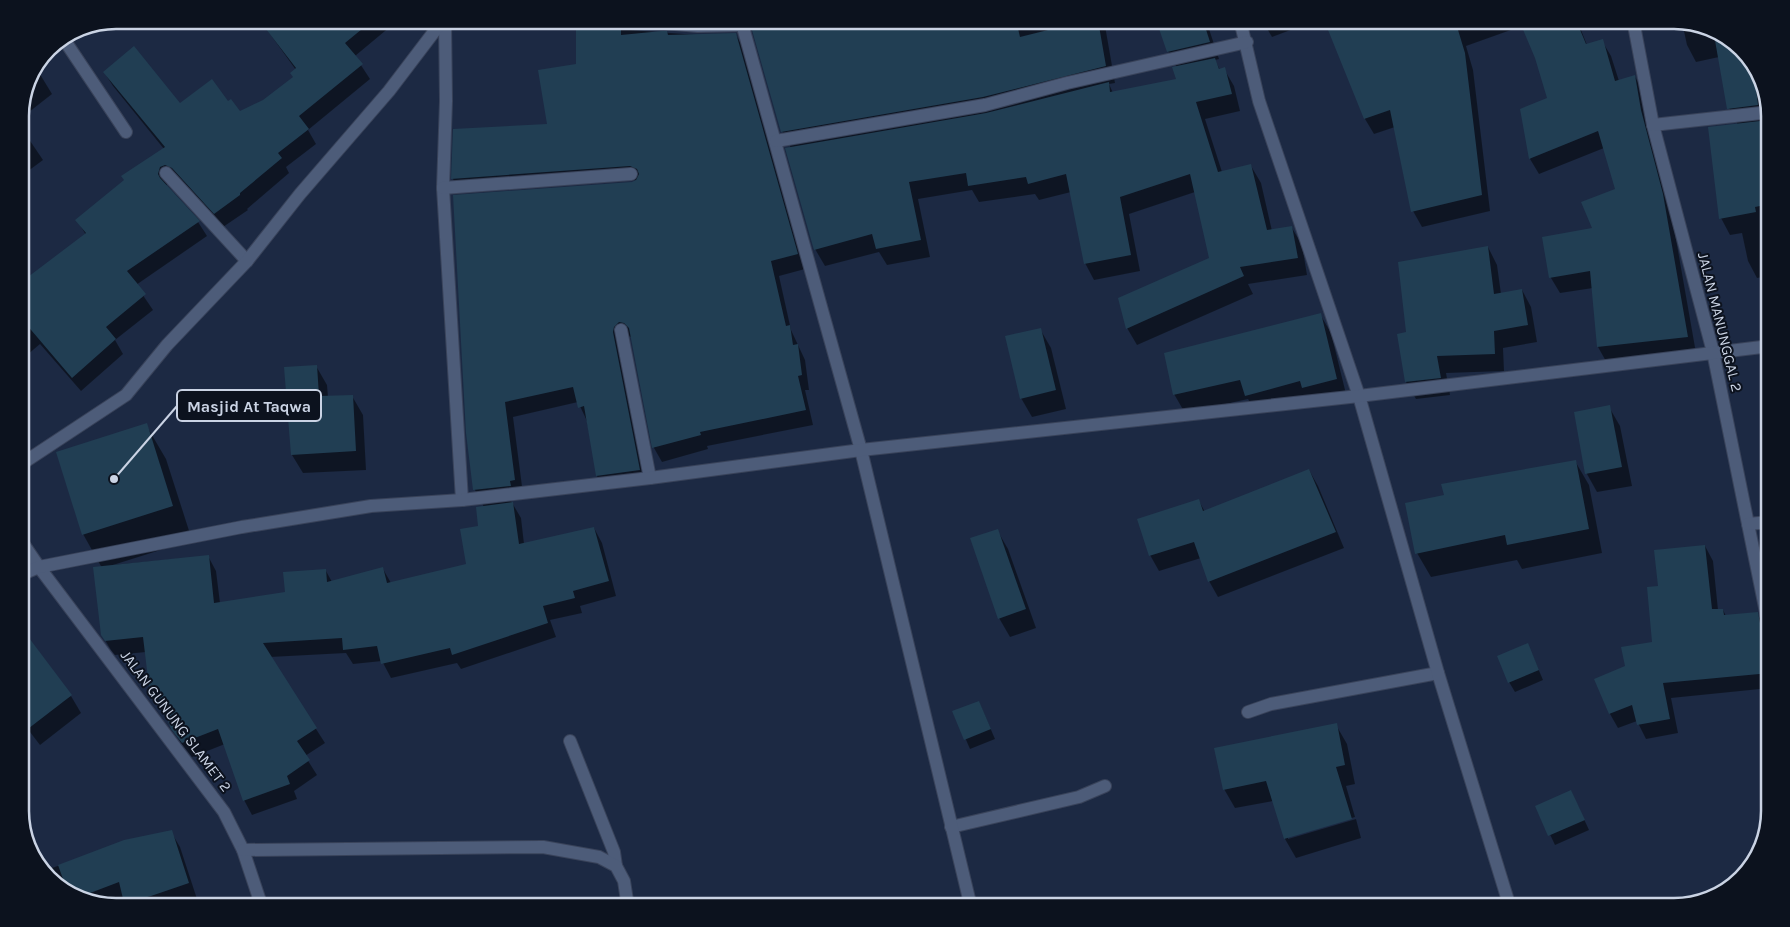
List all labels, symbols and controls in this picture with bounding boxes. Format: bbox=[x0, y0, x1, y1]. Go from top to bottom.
street label: JALAN MANUNGGAL 2 bbox=[1694, 250, 1746, 394]
callout: Masjid At Taqwa bbox=[177, 390, 321, 421]
text: Masjid At Taqwa bbox=[187, 397, 311, 416]
street label: JALAN GUNUNG SLAMET 2 bbox=[117, 647, 235, 795]

